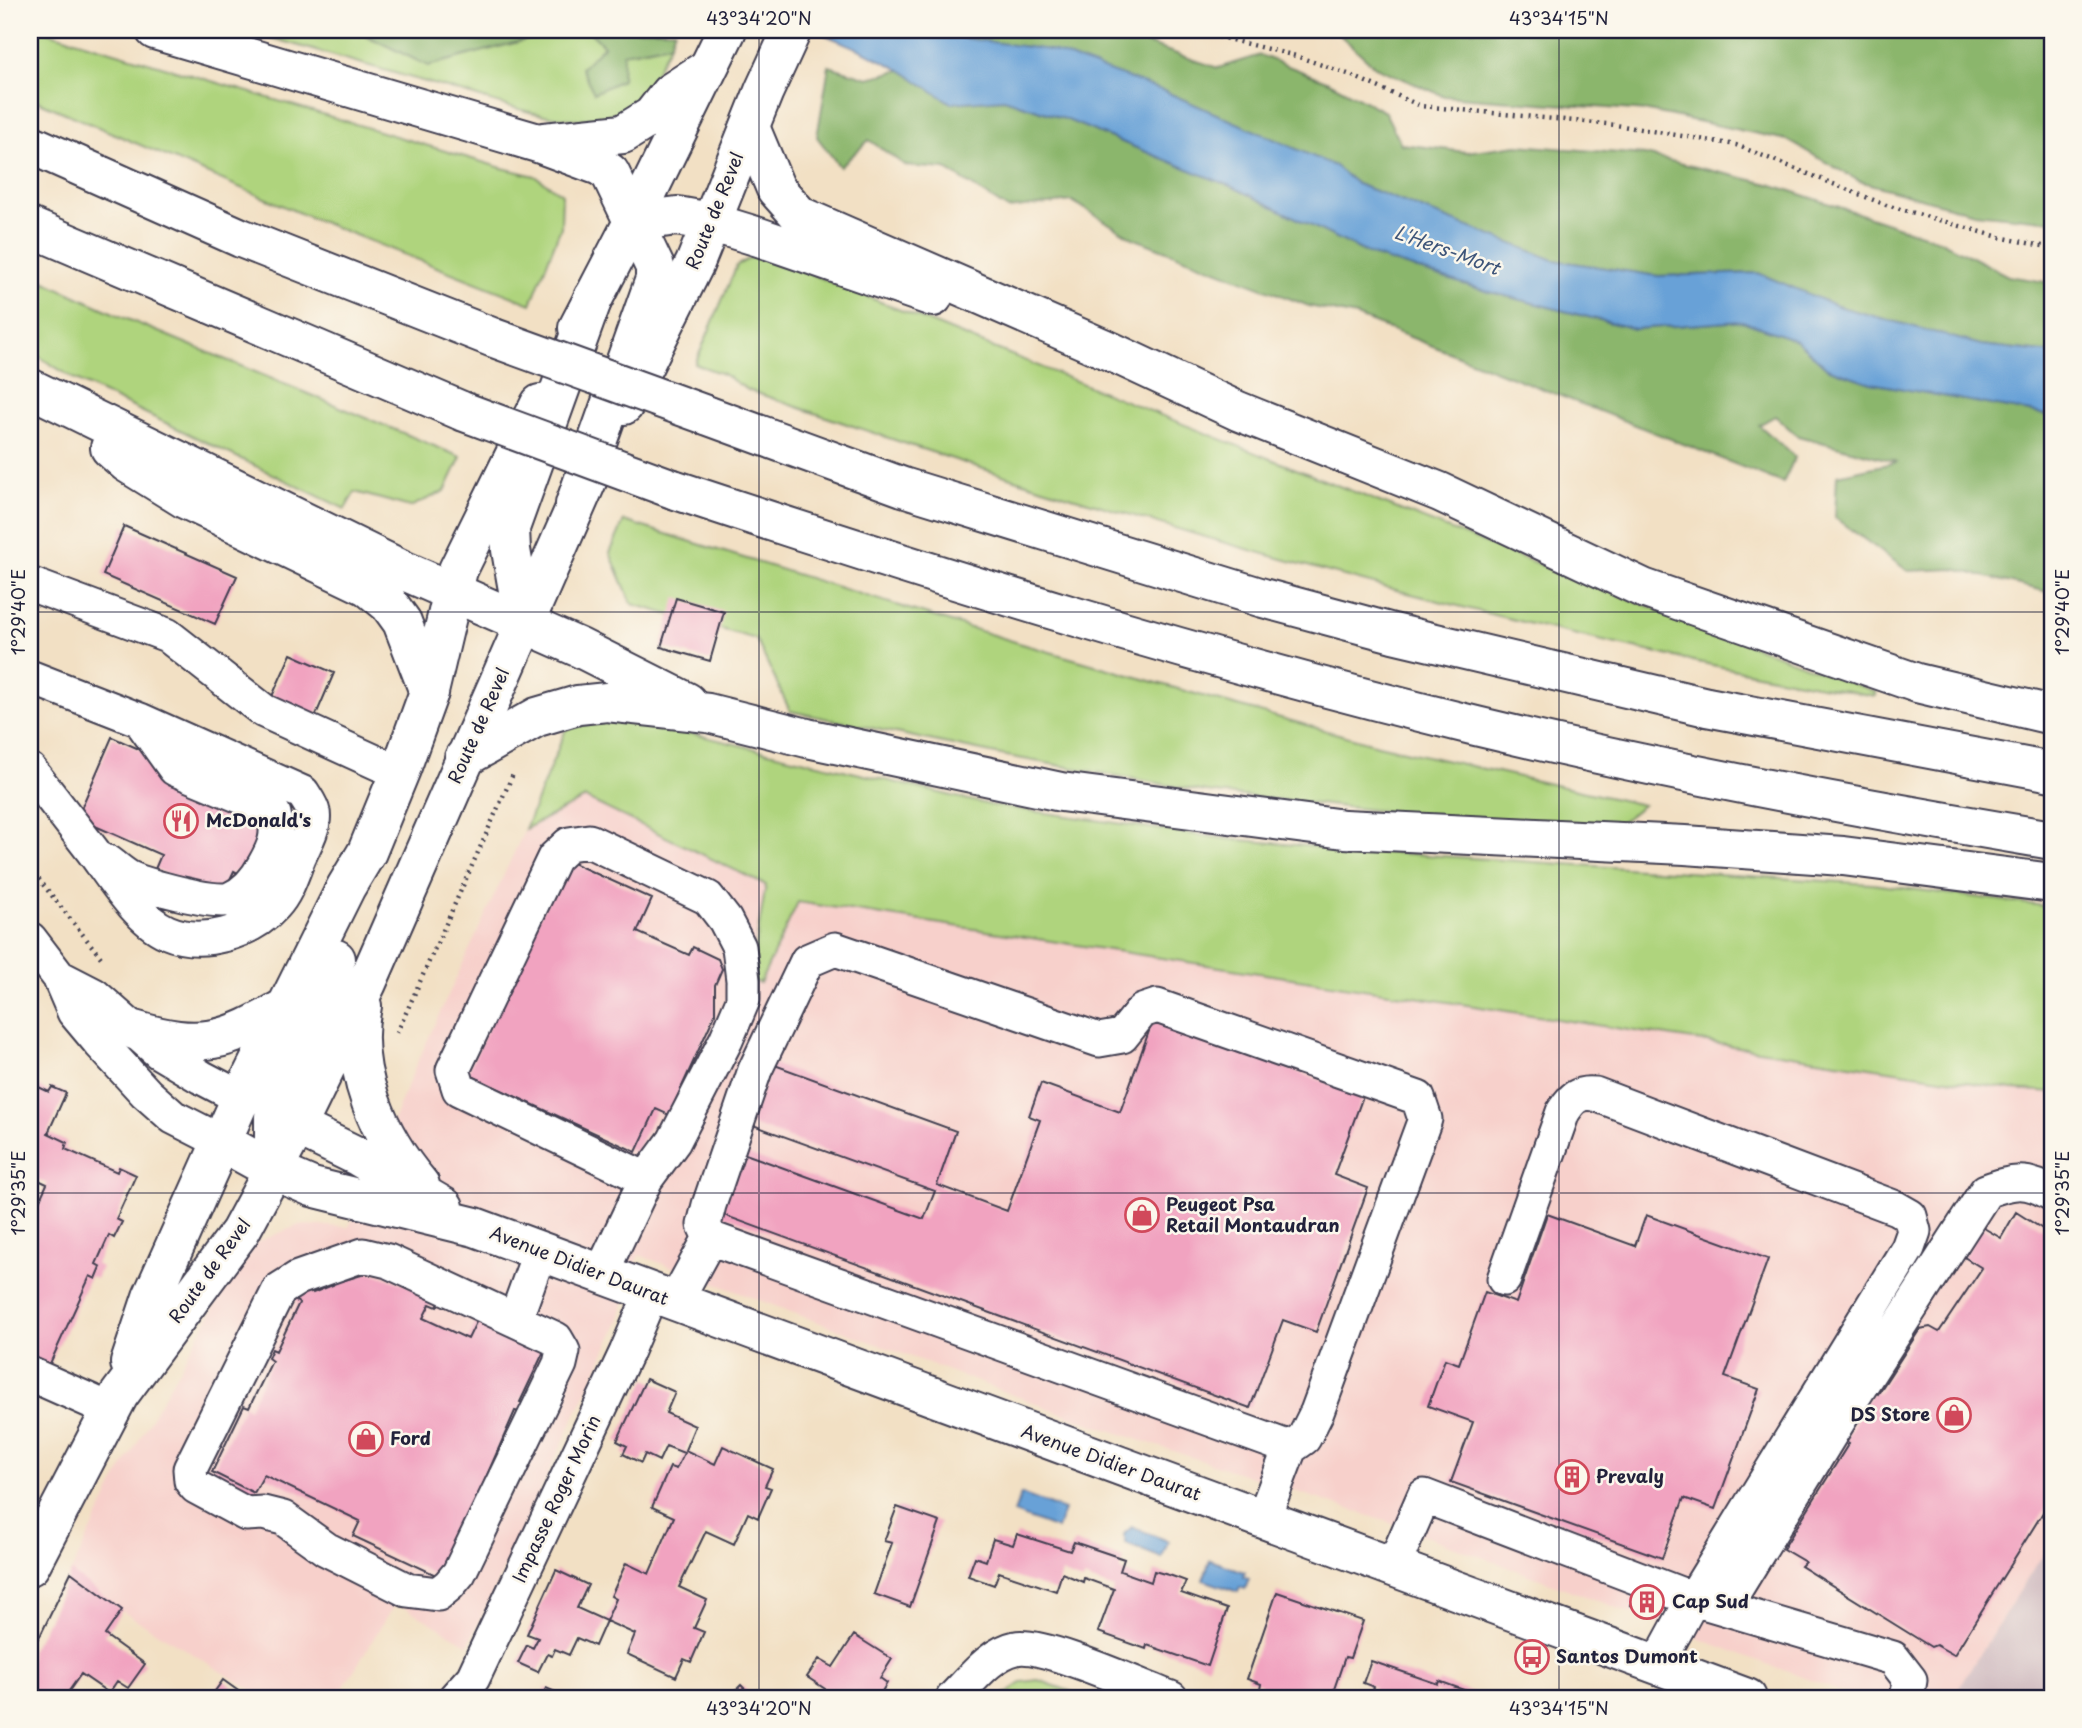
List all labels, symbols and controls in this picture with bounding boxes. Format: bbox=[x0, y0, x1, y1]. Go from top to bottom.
text: 43°34'20"N bbox=[706, 4, 812, 31]
text: 43°34'15"N bbox=[1509, 4, 1609, 31]
street label: Route de Revel bbox=[678, 148, 749, 273]
water label: L'Hers-Mort bbox=[1391, 217, 1506, 282]
text: 1°29'40"E bbox=[4, 569, 31, 655]
text: 1°29'40"E bbox=[2048, 569, 2075, 655]
street label: Route de Revel bbox=[440, 663, 515, 788]
restaurant icon: McDonald's bbox=[162, 802, 200, 840]
place label: McDonald's bbox=[206, 806, 312, 833]
text: 1°29'35"E bbox=[4, 1150, 31, 1236]
text: 1°29'35"E bbox=[2048, 1150, 2075, 1236]
place label: Peugeot Psa Retail Montaudran bbox=[1166, 1190, 1340, 1238]
shop icon: Peugeot Psa Retail Montaudran bbox=[1123, 1196, 1161, 1234]
street label: Route de Revel bbox=[161, 1212, 256, 1328]
street label: Avenue Didier Daurat bbox=[486, 1218, 673, 1311]
shop icon: DS Store bbox=[1935, 1396, 1973, 1434]
place label: DS Store bbox=[1850, 1400, 1930, 1427]
street label: Impasse Roger Morin bbox=[505, 1410, 606, 1587]
street label: Avenue Didier Daurat bbox=[1018, 1416, 1205, 1507]
shop icon: Ford bbox=[347, 1420, 385, 1458]
place label: Ford bbox=[390, 1424, 431, 1451]
building icon: Prevaly bbox=[1553, 1458, 1591, 1496]
place label: Prevaly bbox=[1596, 1462, 1664, 1489]
building icon: Cap Sud bbox=[1628, 1583, 1666, 1621]
place label: Cap Sud bbox=[1672, 1587, 1749, 1614]
bus stop icon: Santos Dumont bbox=[1513, 1638, 1551, 1676]
place label: Santos Dumont bbox=[1556, 1642, 1698, 1669]
text: 43°34'20"N bbox=[706, 1694, 812, 1721]
text: 43°34'15"N bbox=[1509, 1694, 1609, 1721]

